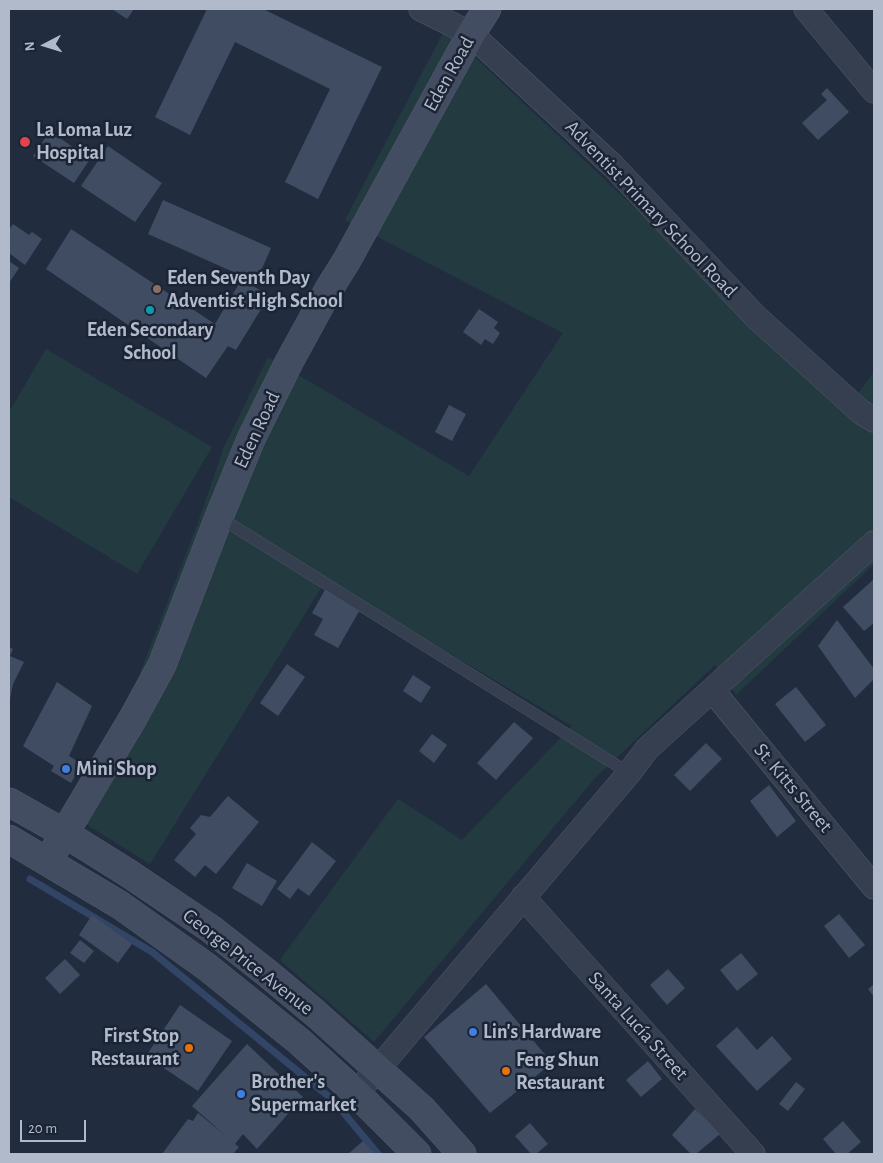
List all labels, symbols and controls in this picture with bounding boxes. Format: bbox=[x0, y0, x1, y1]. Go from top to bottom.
north arrow bbox=[20, 20, 70, 70]
street label: Eden Road bbox=[419, 32, 479, 116]
text: N bbox=[23, 41, 37, 52]
street label: Adventist Primary School Road bbox=[560, 115, 742, 303]
place label: La Loma Luz Hospital bbox=[36, 118, 132, 165]
marker: La Loma Luz Hospital bbox=[18, 135, 32, 149]
place label: Eden Seventh Day Adventist High School bbox=[167, 266, 343, 313]
marker: Eden Seventh Day Adventist High School bbox=[151, 283, 163, 295]
marker: Eden Secondary School bbox=[144, 304, 156, 316]
place label: Eden Secondary School bbox=[87, 318, 213, 365]
street label: Eden Road bbox=[229, 388, 285, 472]
street label: St. Kitts Street bbox=[749, 738, 837, 838]
place label: Mini Shop bbox=[76, 757, 157, 781]
marker: Mini Shop bbox=[60, 763, 72, 775]
street label: George Price Avenue bbox=[178, 904, 318, 1020]
street label: Santa Lucía Street bbox=[583, 967, 693, 1085]
place label: Lin's Hardware bbox=[483, 1020, 601, 1044]
place label: First Stop Restaurant bbox=[90, 1024, 179, 1071]
marker: Lin's Hardware bbox=[467, 1026, 479, 1038]
marker: First Stop Restaurant bbox=[183, 1042, 195, 1054]
place label: Feng Shun Restaurant bbox=[516, 1048, 605, 1095]
marker: Feng Shun Restaurant bbox=[500, 1065, 512, 1077]
place label: Brother's Supermarket bbox=[251, 1070, 356, 1117]
marker: Brother's Supermarket bbox=[235, 1088, 247, 1100]
scale bar bbox=[22, 1110, 89, 1142]
text: 20 m bbox=[28, 1121, 57, 1136]

